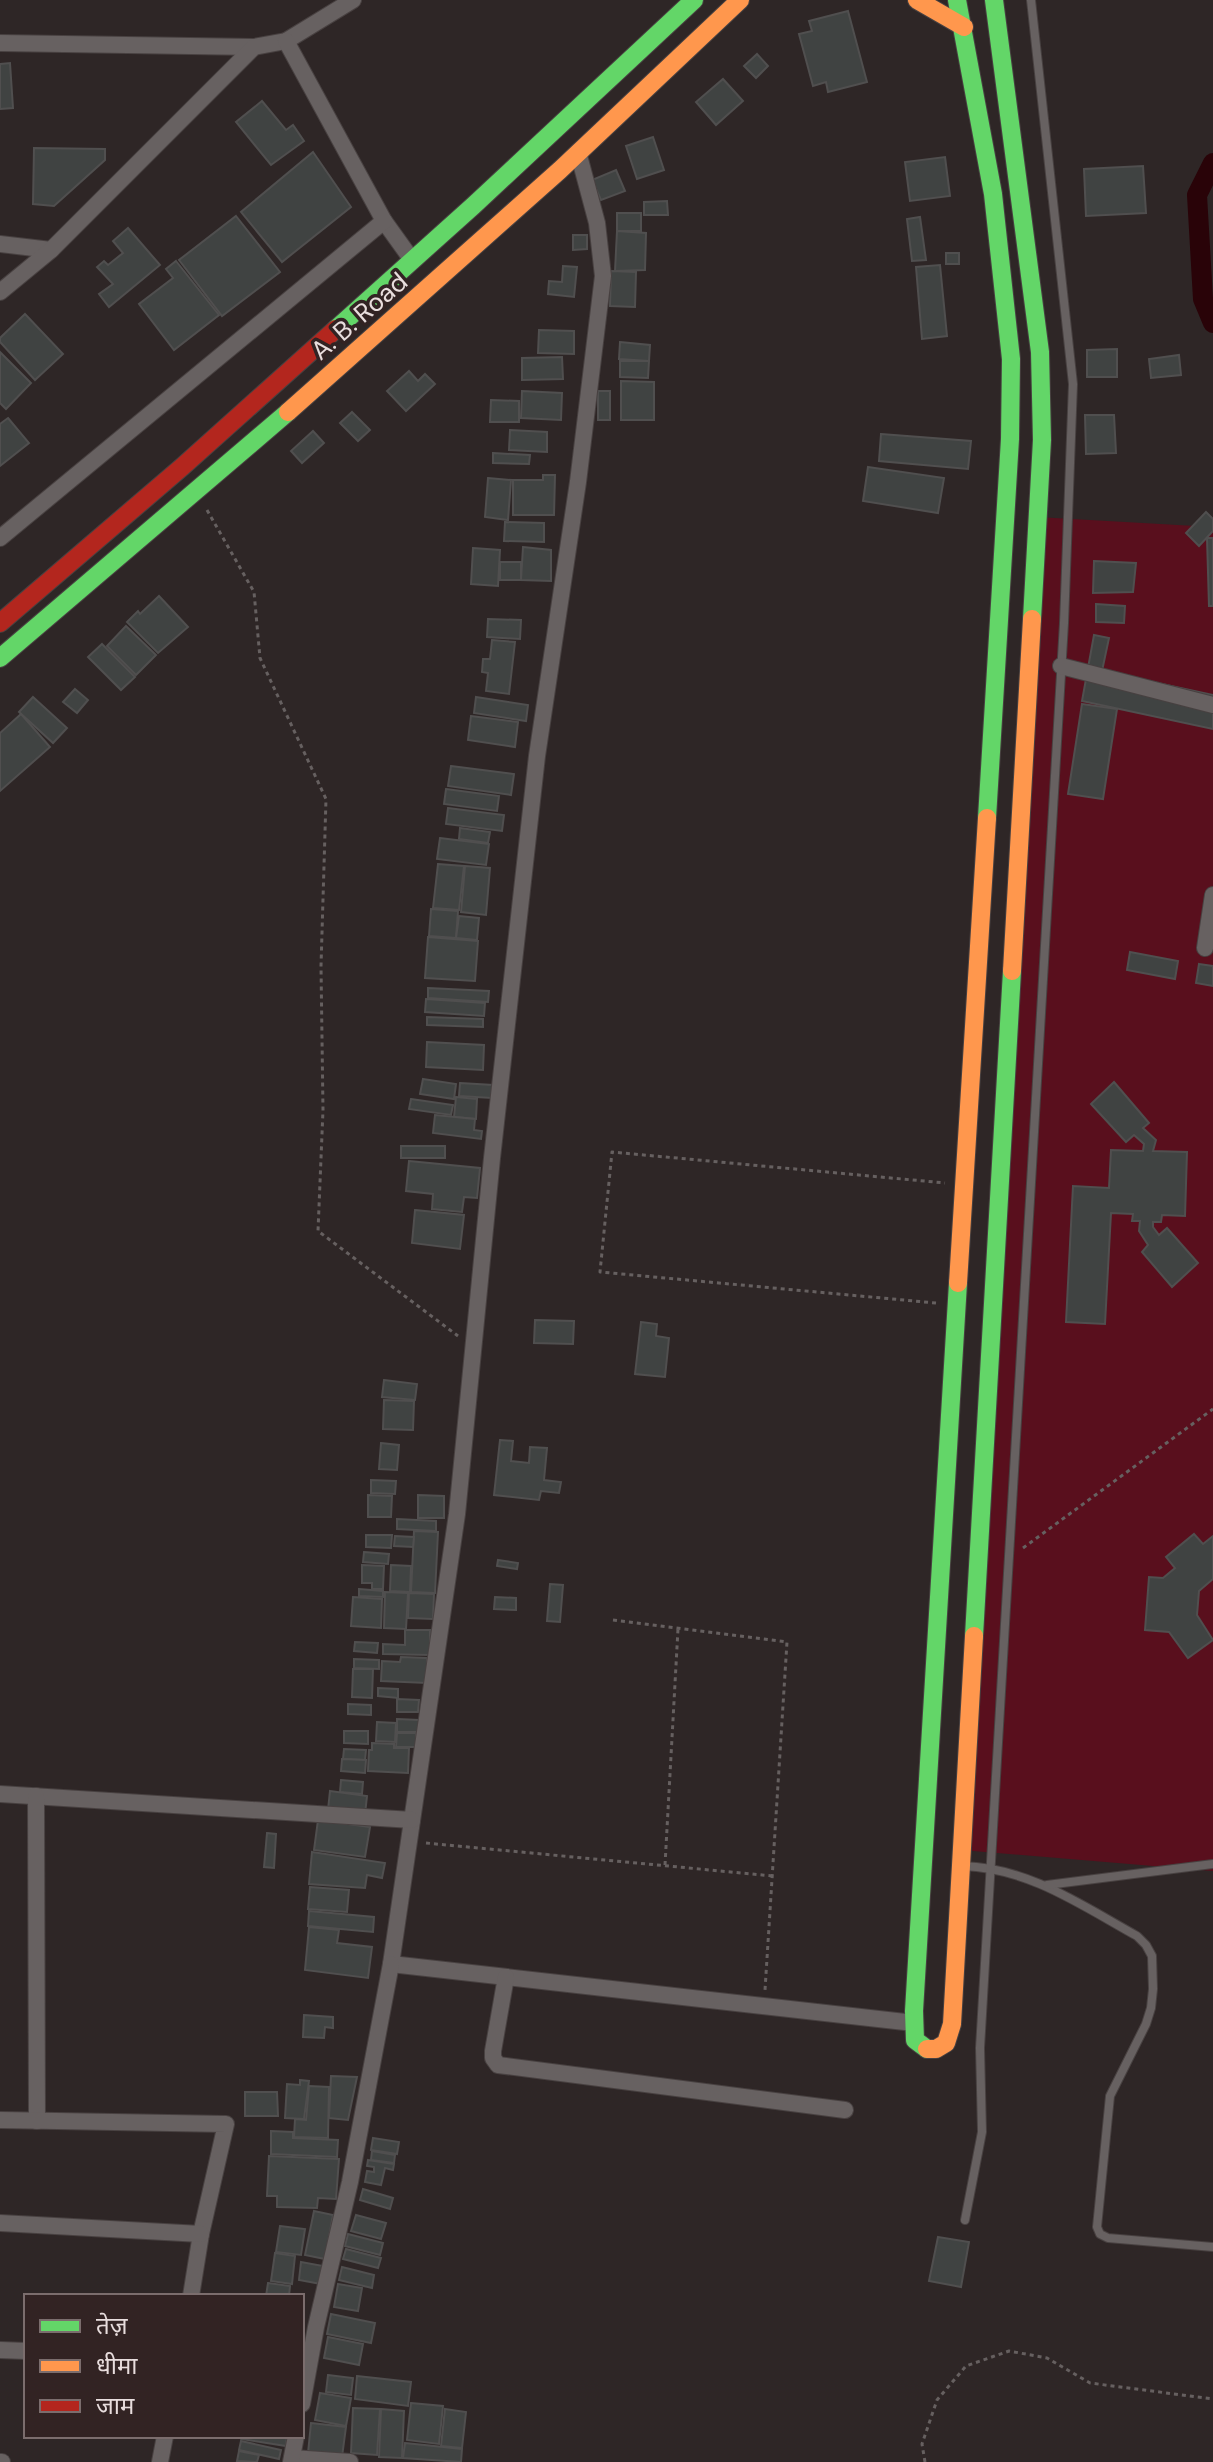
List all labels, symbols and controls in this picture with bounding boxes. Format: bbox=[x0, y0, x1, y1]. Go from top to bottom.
street label: A. B. Road bbox=[303, 265, 415, 367]
legend bbox=[24, 2294, 304, 2438]
text: तेज़ bbox=[96, 2310, 129, 2341]
text: धीमा bbox=[96, 2350, 138, 2381]
text: जाम bbox=[96, 2390, 135, 2421]

